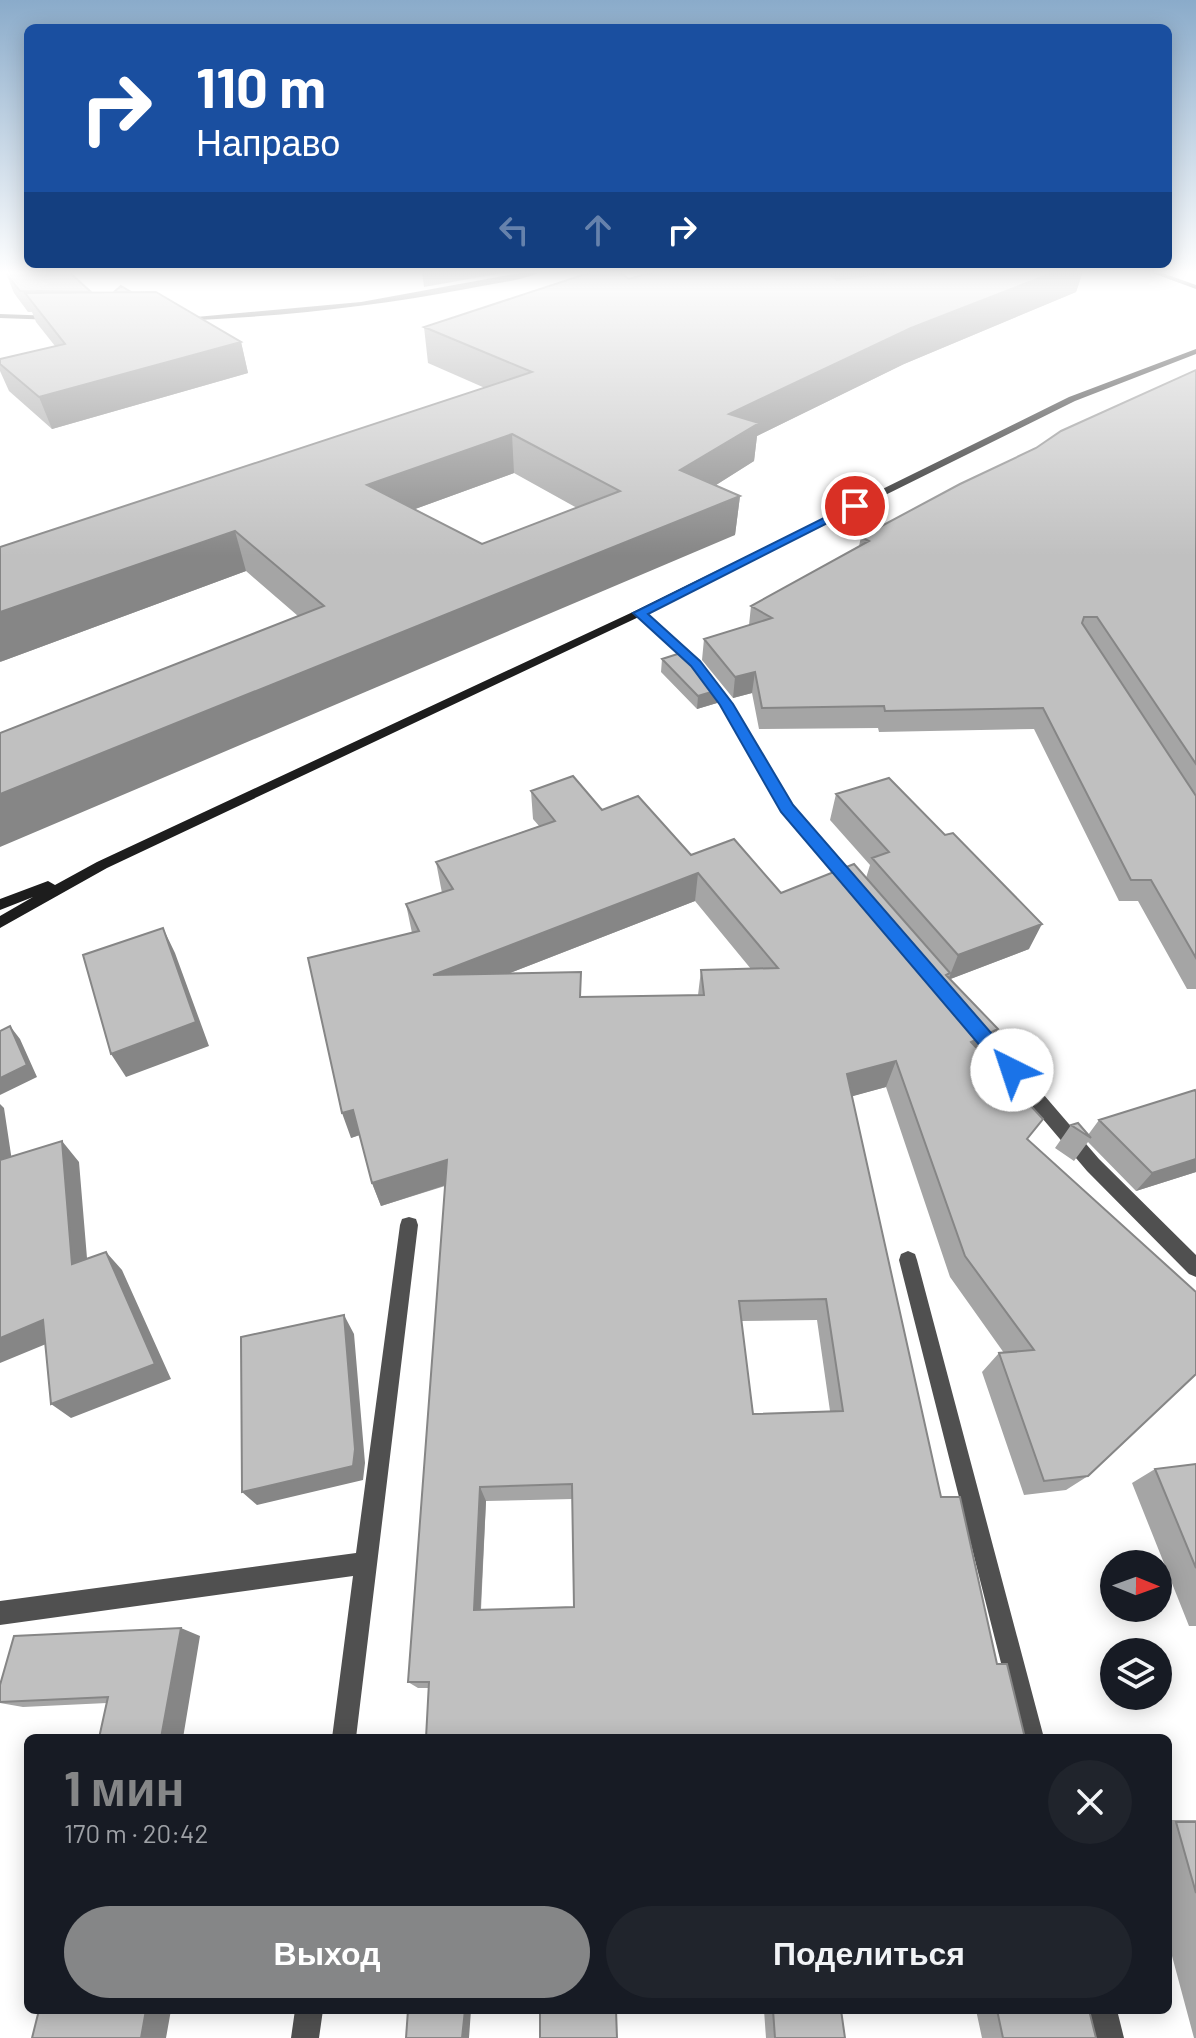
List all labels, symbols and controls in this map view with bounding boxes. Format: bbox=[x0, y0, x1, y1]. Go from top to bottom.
text: 110 m bbox=[196, 52, 326, 119]
icon: right bbox=[64, 56, 168, 160]
text: Направо bbox=[196, 120, 340, 163]
icon: left bbox=[492, 208, 536, 252]
icon: ahead bbox=[576, 208, 620, 252]
icon: right bbox=[660, 208, 704, 252]
pin bbox=[821, 472, 889, 540]
icon: arrive bbox=[833, 484, 877, 528]
position arrow bbox=[970, 1028, 1054, 1112]
north arrow bbox=[1100, 1550, 1172, 1622]
map controls bbox=[1100, 1550, 1172, 1710]
button: layers bbox=[1100, 1638, 1172, 1710]
text: 1 мин bbox=[64, 1758, 185, 1816]
button: close bbox=[1048, 1760, 1132, 1844]
text: 170 m · 20:42 bbox=[64, 1817, 208, 1848]
button: Выход bbox=[64, 1906, 590, 1998]
button: Поделиться bbox=[606, 1906, 1132, 1998]

